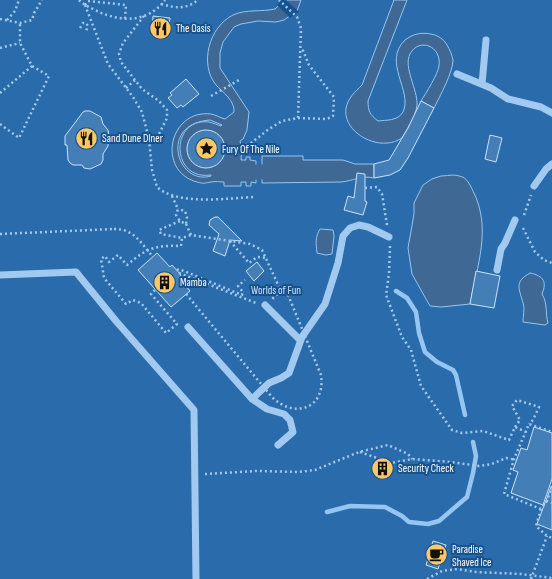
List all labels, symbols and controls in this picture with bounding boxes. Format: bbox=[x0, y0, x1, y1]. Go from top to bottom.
restaurant icon: The Oasis bbox=[148, 15, 174, 41]
place label: The Oasis bbox=[176, 22, 211, 35]
restaurant icon: Sand Dune DIner bbox=[74, 125, 100, 151]
place label: Sand Dune DIner bbox=[102, 132, 163, 145]
place icon: Fury Of The Nile bbox=[194, 136, 220, 162]
place label: Fury Of The Nile bbox=[222, 143, 280, 156]
building icon: Mamba bbox=[152, 269, 178, 295]
place label: Mamba bbox=[180, 276, 207, 289]
park label: Worlds of Fun bbox=[251, 284, 301, 297]
building icon: Security Check bbox=[370, 455, 396, 481]
place label: Security Check bbox=[398, 462, 455, 475]
cafe icon: Paradise Shaved Ice bbox=[423, 542, 449, 568]
place label: Paradise Shaved Ice bbox=[452, 543, 492, 569]

